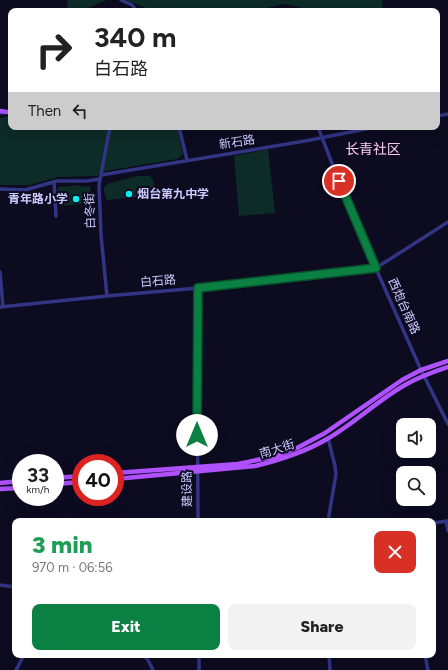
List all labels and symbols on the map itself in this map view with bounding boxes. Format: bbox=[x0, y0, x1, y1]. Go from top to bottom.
street label: 新石路 bbox=[218, 132, 256, 152]
district label: 长青社区 bbox=[345, 141, 401, 158]
pin bbox=[322, 164, 356, 198]
place label: 烟台第九中学 bbox=[137, 187, 209, 201]
marker: 烟台第九中学 bbox=[124, 189, 134, 199]
place label: 青年路小学 bbox=[8, 192, 68, 206]
street label: 白冬街 bbox=[82, 193, 98, 229]
marker: 青年路小学 bbox=[71, 194, 81, 204]
street label: 白石路 bbox=[139, 272, 177, 290]
street label: 西炮台南路 bbox=[385, 276, 423, 336]
position arrow bbox=[176, 414, 218, 456]
street label: 南大街 bbox=[258, 437, 296, 461]
speed limit sign: 40 bbox=[72, 454, 124, 506]
street label: 建设路 bbox=[180, 471, 194, 507]

